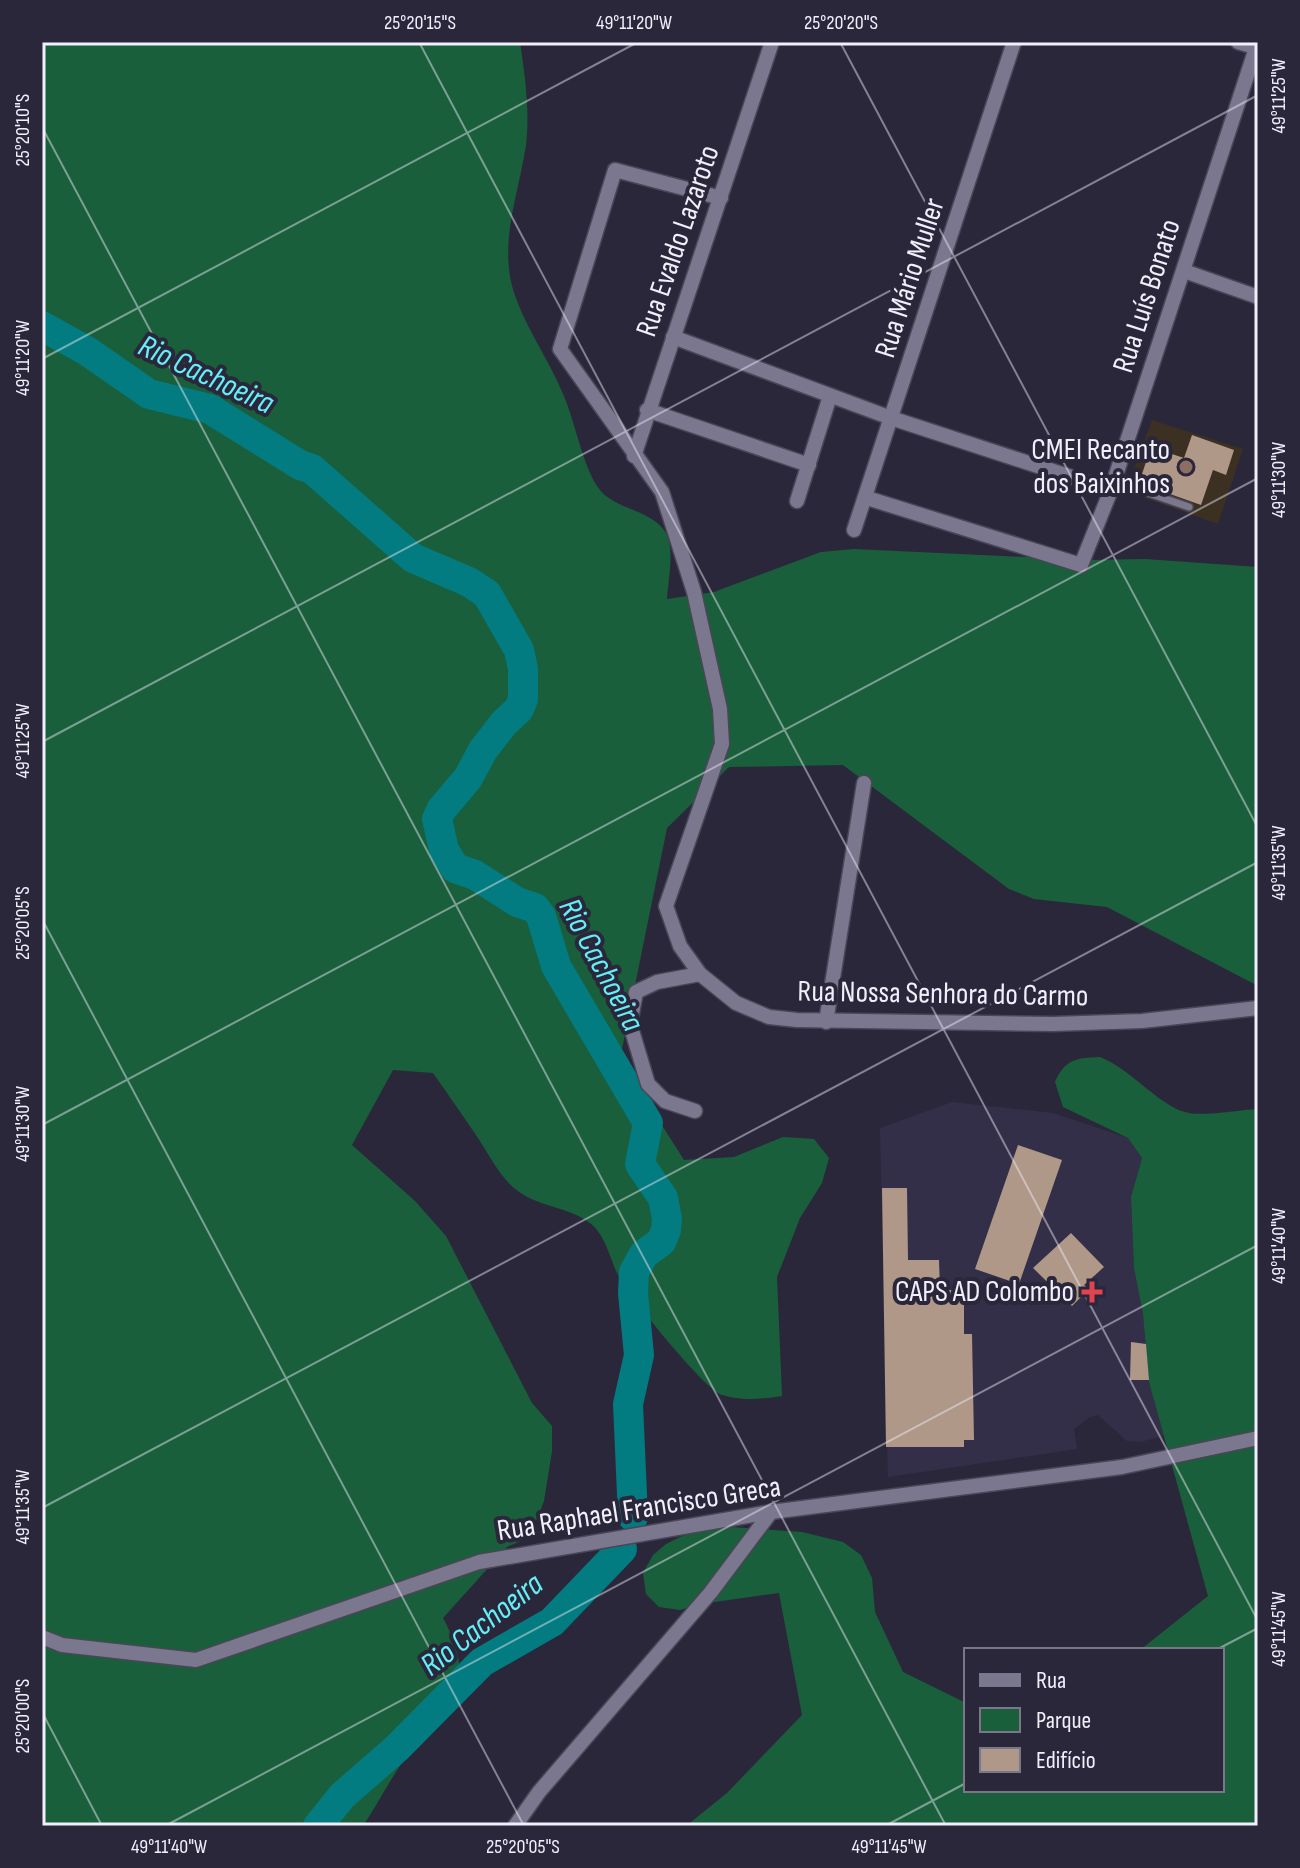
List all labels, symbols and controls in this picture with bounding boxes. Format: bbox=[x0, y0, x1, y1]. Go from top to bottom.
text: 25°20'15"S bbox=[384, 11, 456, 35]
text: 49°11'20"W bbox=[596, 11, 672, 35]
text: 25°20'20"S bbox=[804, 11, 878, 35]
text: 49°11'25"W bbox=[1267, 58, 1291, 134]
text: 25°20'10"S bbox=[11, 94, 35, 166]
street label: Rua Evaldo Lazaroto bbox=[628, 141, 728, 341]
street label: Rua Mário Muller bbox=[867, 193, 953, 362]
street label: Rua Luís Bonato bbox=[1105, 215, 1189, 377]
text: 49°11'20"W bbox=[11, 320, 35, 396]
water label: Rio Cachoeira bbox=[132, 327, 280, 423]
place label: CMEI Recanto dos Baixinhos bbox=[1031, 432, 1170, 502]
text: 49°11'30"W bbox=[1267, 442, 1291, 518]
marker: CMEI Recanto dos Baixinhos bbox=[1177, 458, 1195, 476]
text: 49°11'25"W bbox=[11, 703, 35, 779]
text: 49°11'35"W bbox=[1267, 825, 1291, 901]
text: 25°20'05"S bbox=[11, 886, 35, 960]
water label: Rio Cachoeira bbox=[550, 892, 652, 1038]
street label: Rua Nossa Senhora do Carmo bbox=[797, 973, 1089, 1015]
text: 49°11'30"W bbox=[11, 1086, 35, 1162]
text: 49°11'40"W bbox=[1267, 1208, 1291, 1284]
place label: CAPS AD Colombo bbox=[895, 1274, 1074, 1310]
marker: CAPS AD Colombo bbox=[1081, 1281, 1103, 1303]
text: 49°11'35"W bbox=[11, 1469, 35, 1545]
street label: Rua Raphael Francisco Greca bbox=[495, 1469, 783, 1549]
water label: Rio Cachoeira bbox=[413, 1565, 551, 1685]
text: 49°11'45"W bbox=[1267, 1591, 1291, 1667]
legend bbox=[964, 1648, 1224, 1792]
text: Rua bbox=[1036, 1666, 1066, 1695]
text: 25°20'00"S bbox=[11, 1679, 35, 1753]
text: Parque bbox=[1036, 1706, 1091, 1735]
text: Edifício bbox=[1036, 1746, 1096, 1775]
text: 49°11'40"W bbox=[131, 1835, 207, 1859]
text: 25°20'05"S bbox=[486, 1835, 560, 1859]
text: 49°11'45"W bbox=[851, 1835, 927, 1859]

